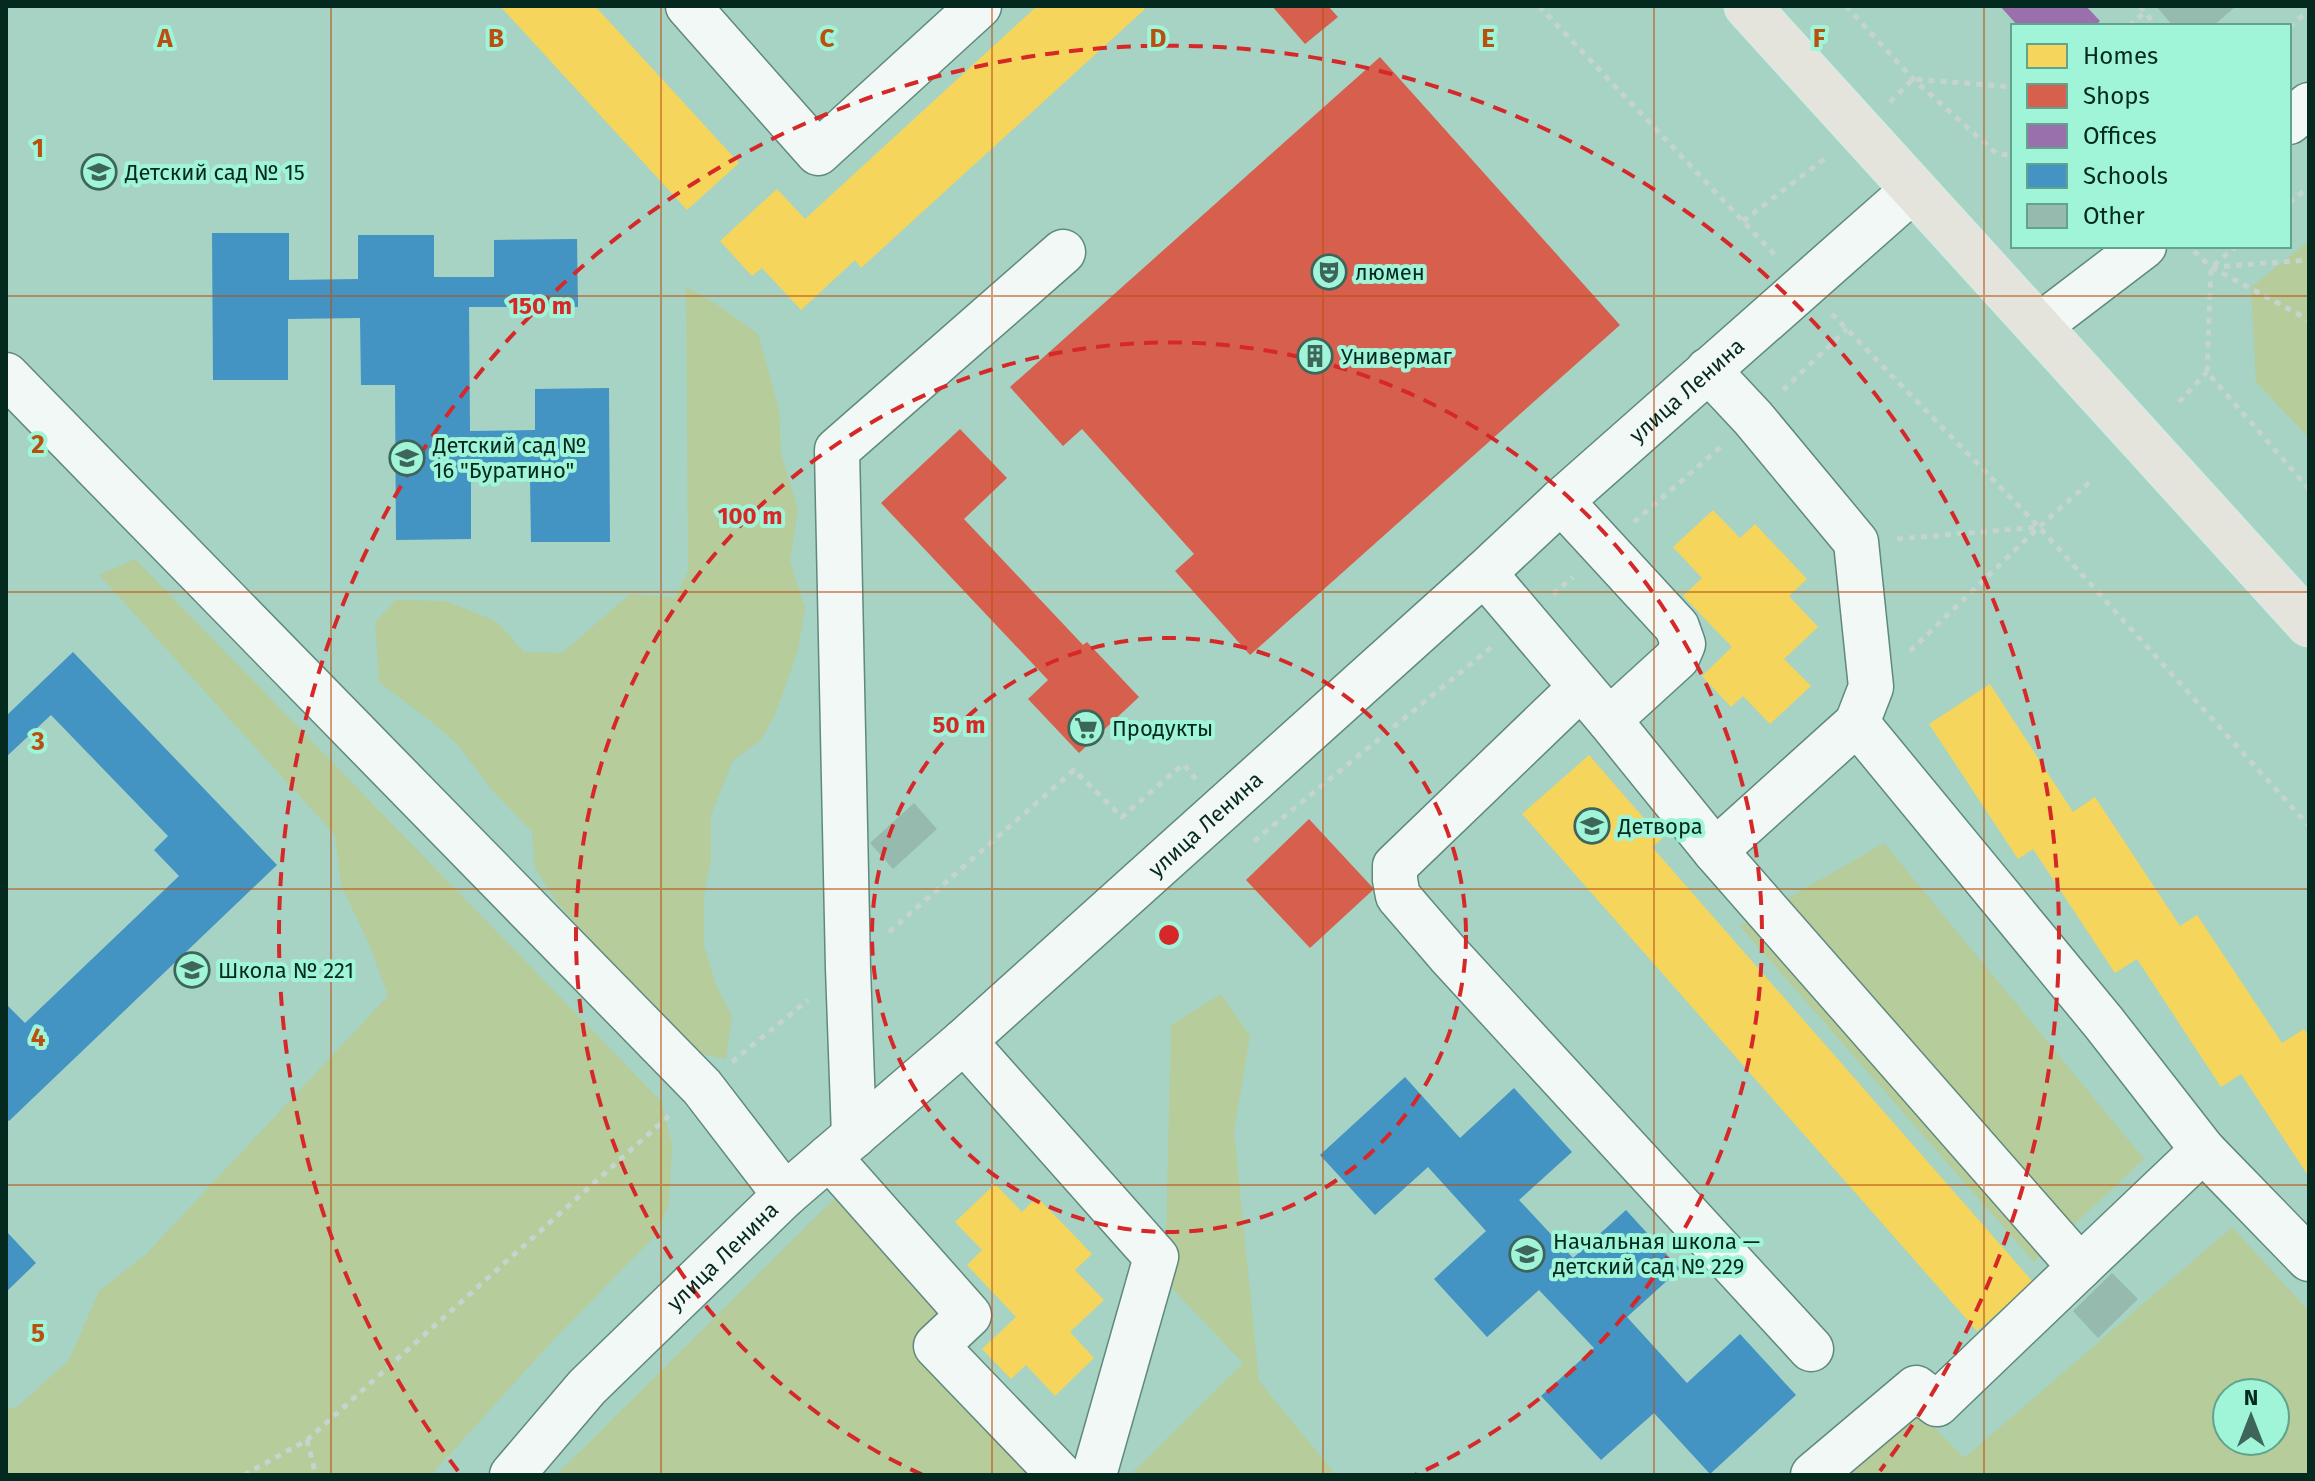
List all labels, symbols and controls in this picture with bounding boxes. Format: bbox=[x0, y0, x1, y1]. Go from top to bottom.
text: A bbox=[156, 23, 173, 54]
text: B bbox=[488, 23, 504, 54]
text: C bbox=[820, 23, 835, 54]
text: D bbox=[1150, 23, 1167, 54]
text: E bbox=[1481, 23, 1495, 54]
text: F bbox=[1813, 23, 1826, 54]
legend bbox=[2011, 24, 2291, 248]
text: Homes bbox=[2083, 42, 2158, 70]
text: Shops bbox=[2083, 82, 2150, 110]
text: Offices bbox=[2083, 122, 2157, 150]
text: 1 bbox=[32, 133, 44, 164]
school or university icon: Детский сад № 15 bbox=[80, 153, 118, 191]
place label: Детский сад № 15 bbox=[124, 159, 305, 186]
text: Schools bbox=[2083, 162, 2168, 190]
text: Other bbox=[2083, 202, 2145, 230]
theatre icon: люмен bbox=[1310, 253, 1348, 291]
place label: люмен bbox=[1355, 259, 1425, 286]
text: 150 m bbox=[508, 292, 572, 320]
street label: улица Ленина bbox=[1624, 332, 1750, 449]
building icon: Универмаг bbox=[1296, 337, 1334, 375]
place label: Универмаг bbox=[1341, 343, 1453, 370]
text: 2 bbox=[31, 429, 45, 460]
place label: Детский сад № 16 "Буратино" bbox=[432, 432, 586, 484]
school or university icon: Детский сад № 16 "Буратино" bbox=[388, 439, 426, 477]
text: 100 m bbox=[717, 502, 783, 530]
supermarket icon: Продукты bbox=[1067, 709, 1105, 747]
text: 50 m bbox=[933, 711, 985, 739]
place label: Продукты bbox=[1112, 715, 1213, 742]
text: 3 bbox=[30, 726, 45, 757]
street label: улица Ленина bbox=[1143, 766, 1268, 883]
school or university icon: Детвора bbox=[1573, 807, 1611, 845]
place label: Детвора bbox=[1617, 813, 1703, 840]
centre of rings bbox=[1155, 921, 1183, 949]
school or university icon: Школа № 221 bbox=[173, 951, 211, 989]
place label: Школа № 221 bbox=[218, 957, 354, 984]
text: 4 bbox=[31, 1022, 46, 1053]
street label: улица Ленина bbox=[661, 1196, 784, 1316]
place label: Начальная школа — детский сад № 229 bbox=[1553, 1228, 1760, 1280]
school or university icon: Начальная школа — детский сад № 229 bbox=[1508, 1235, 1546, 1273]
text: 5 bbox=[31, 1318, 45, 1349]
north arrow bbox=[2211, 1377, 2291, 1457]
text: N bbox=[2244, 1384, 2258, 1411]

